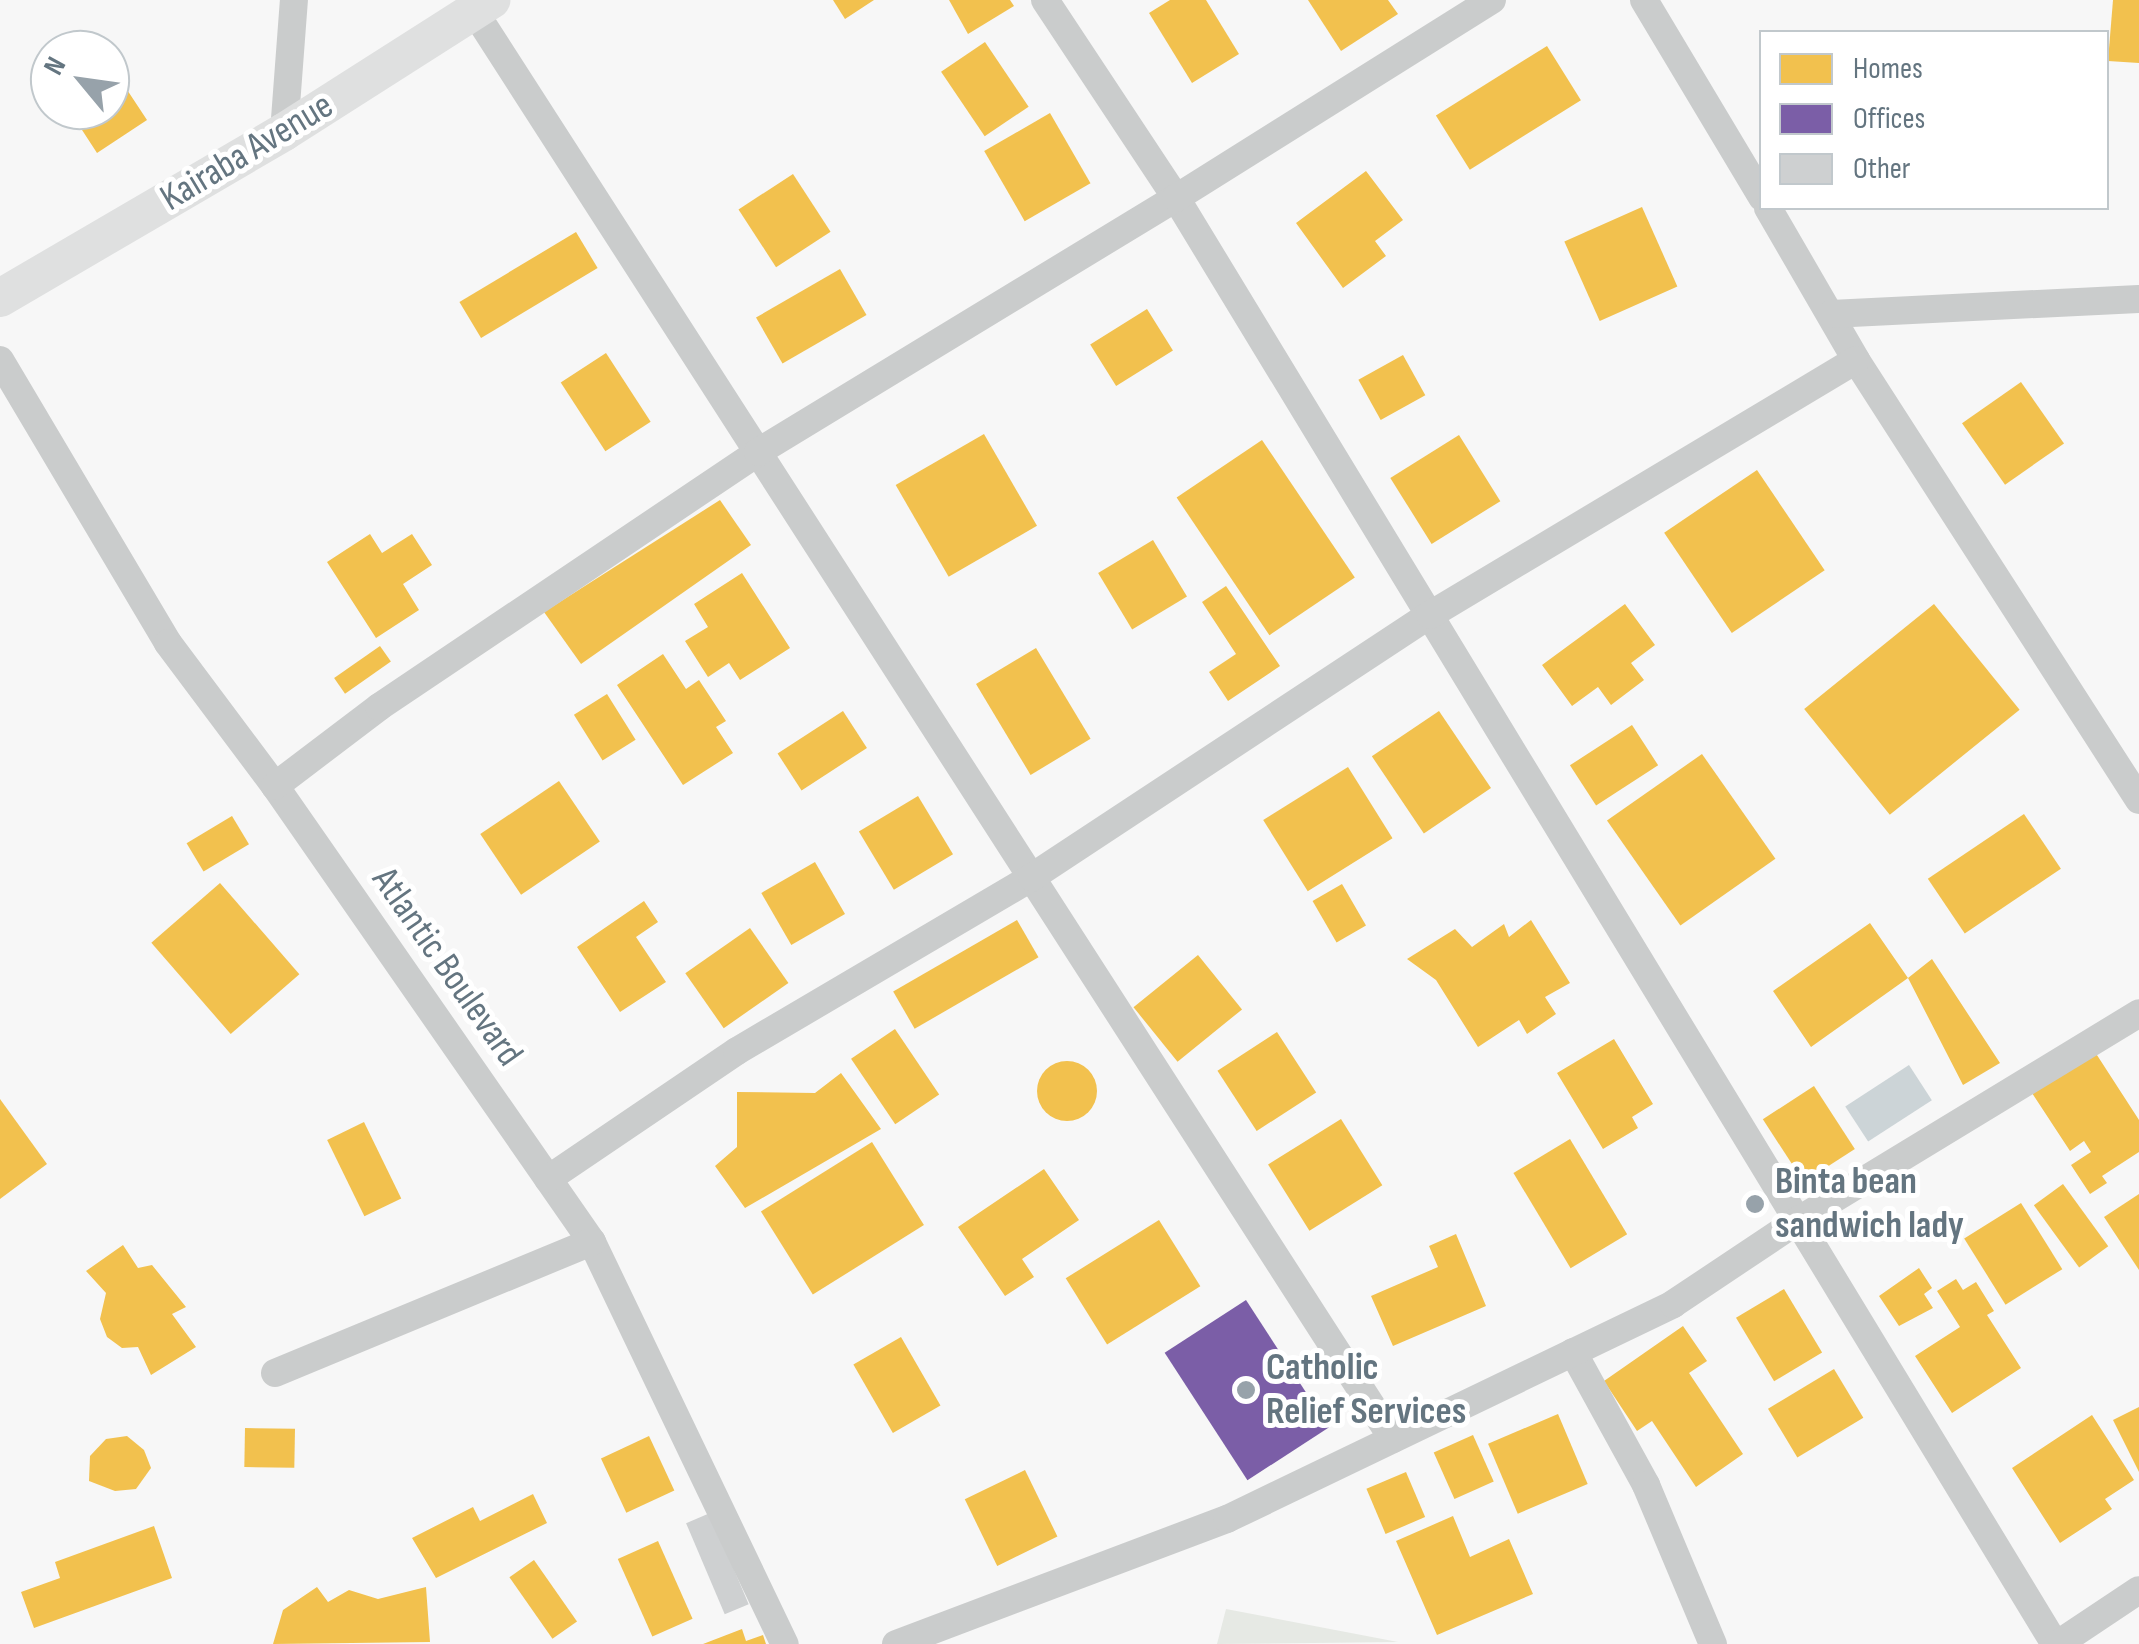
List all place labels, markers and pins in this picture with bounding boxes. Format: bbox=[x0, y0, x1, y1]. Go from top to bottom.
place label: Binta bean sandwich lady bbox=[1775, 1159, 1964, 1248]
marker: Binta bean sandwich lady bbox=[1744, 1193, 1766, 1215]
place label: Catholic Relief Services bbox=[1266, 1345, 1466, 1435]
marker: Catholic Relief Services bbox=[1235, 1379, 1257, 1401]

